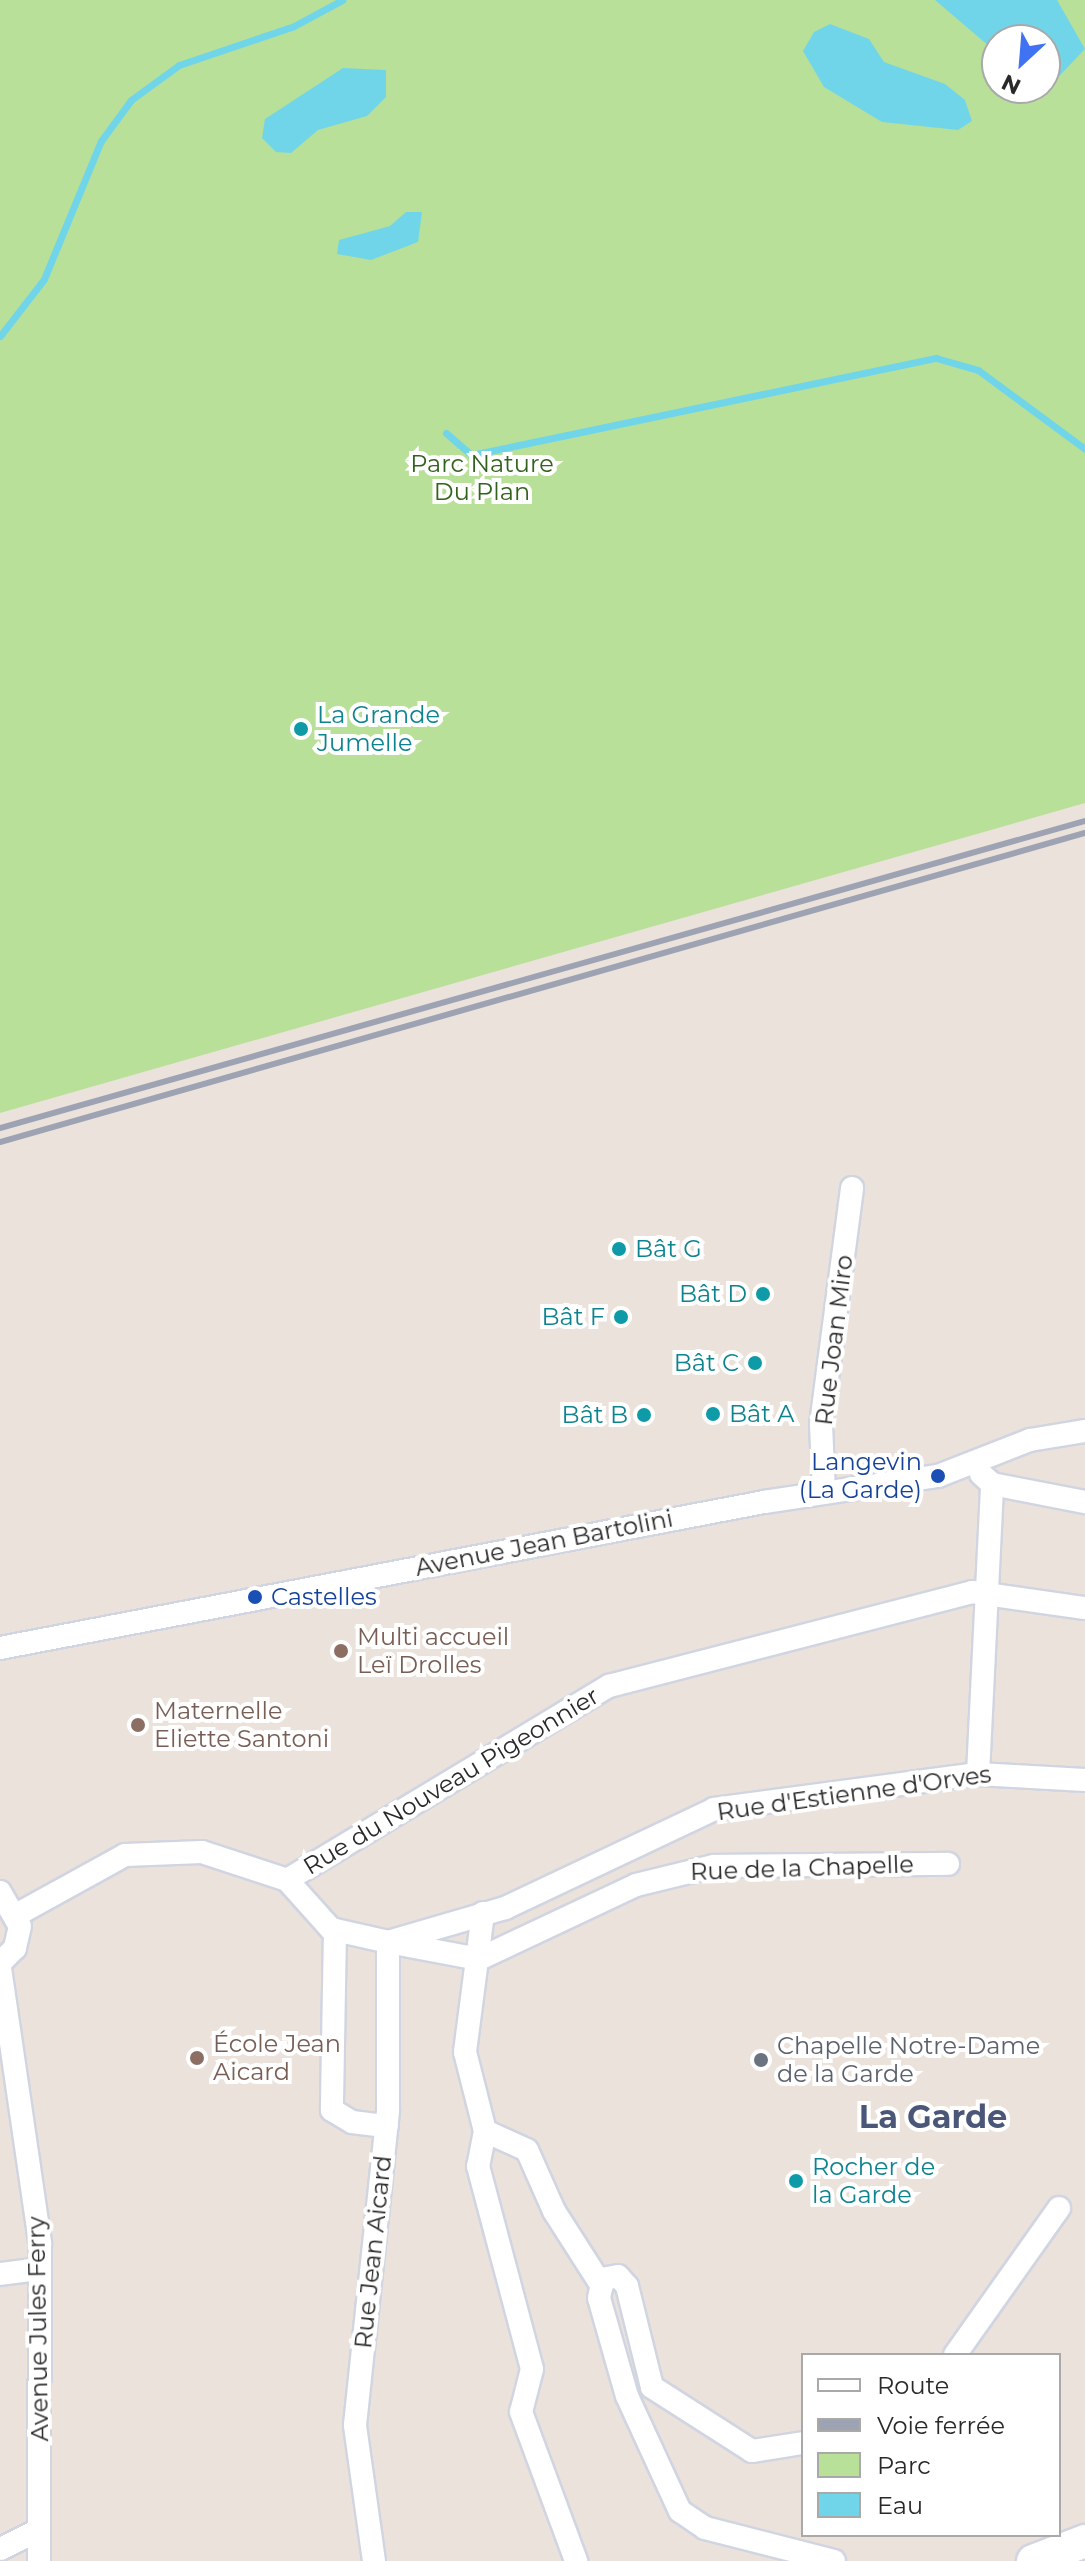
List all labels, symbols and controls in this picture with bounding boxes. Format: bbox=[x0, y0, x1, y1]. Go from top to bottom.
north arrow bbox=[981, 24, 1061, 104]
text: N bbox=[997, 68, 1025, 100]
park label: Parc Nature Du Plan bbox=[410, 450, 554, 506]
place label: La Grande Jumelle bbox=[317, 701, 440, 757]
marker: La Grande Jumelle bbox=[292, 720, 310, 738]
place label: Bât G bbox=[635, 1235, 702, 1263]
marker: Bât G bbox=[610, 1240, 628, 1258]
street label: Rue Joan Miro bbox=[809, 1253, 859, 1427]
place label: Bât D bbox=[679, 1280, 747, 1308]
marker: Bât D bbox=[754, 1285, 772, 1303]
place label: Bât F bbox=[542, 1303, 605, 1331]
marker: Bât F bbox=[612, 1308, 630, 1326]
place label: Bât C bbox=[674, 1349, 739, 1377]
marker: Bât C bbox=[746, 1354, 764, 1372]
place label: Bât A bbox=[729, 1400, 794, 1428]
place label: Bât B bbox=[562, 1401, 628, 1429]
marker: Bât A bbox=[704, 1405, 722, 1423]
marker: Bât B bbox=[635, 1406, 653, 1424]
place label: Langevin (La Garde) bbox=[799, 1448, 922, 1504]
marker: Langevin (La Garde) bbox=[929, 1467, 947, 1485]
street label: Avenue Jean Bartolini bbox=[413, 1504, 675, 1582]
place label: Castelles bbox=[271, 1583, 377, 1611]
marker: Castelles bbox=[246, 1588, 264, 1606]
place label: Multi accueil Leï Drolles bbox=[357, 1623, 509, 1679]
marker: Multi accueil Leï Drolles bbox=[332, 1642, 350, 1660]
street label: Rue du Nouveau Pigeonnier bbox=[298, 1681, 604, 1881]
place label: Maternelle Eliette Santoni bbox=[154, 1697, 329, 1753]
marker: Maternelle Eliette Santoni bbox=[129, 1716, 147, 1734]
street label: Rue d'Estienne d'Orves bbox=[715, 1759, 993, 1827]
street label: Rue de la Chapelle bbox=[690, 1850, 914, 1886]
place label: École Jean Aicard bbox=[213, 2030, 341, 2086]
place label: Chapelle Notre-Dame de la Garde bbox=[777, 2032, 1040, 2088]
marker: École Jean Aicard bbox=[188, 2049, 206, 2067]
marker: Chapelle Notre-Dame de la Garde bbox=[752, 2051, 770, 2069]
district label: La Garde bbox=[859, 2098, 1007, 2136]
place label: Rocher de la Garde bbox=[812, 2153, 935, 2209]
street label: Rue Jean Aicard bbox=[349, 2154, 397, 2350]
marker: Rocher de la Garde bbox=[787, 2172, 805, 2190]
street label: Avenue Jules Ferry bbox=[22, 2216, 54, 2442]
legend bbox=[801, 2353, 1061, 2537]
text: Route bbox=[877, 2371, 949, 2400]
text: Voie ferrée bbox=[877, 2411, 1005, 2440]
text: Parc bbox=[877, 2451, 931, 2480]
text: Eau bbox=[877, 2491, 923, 2520]

